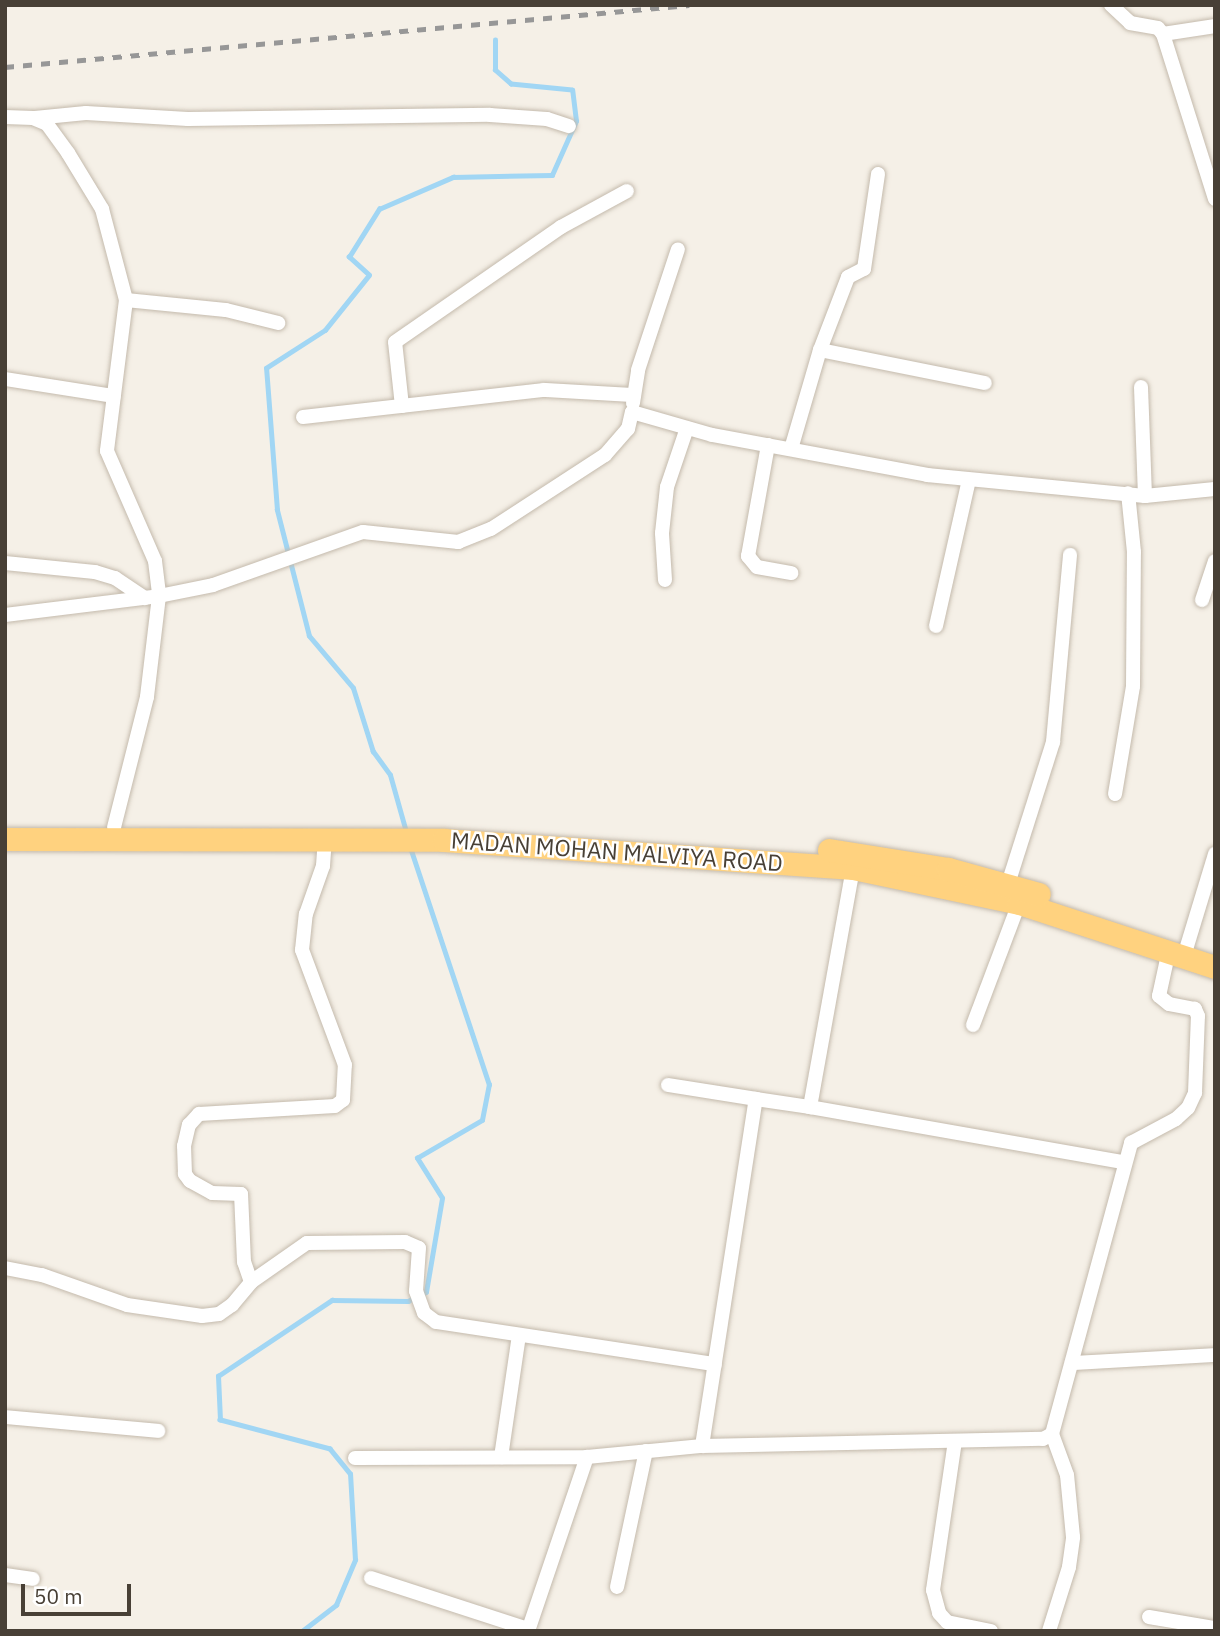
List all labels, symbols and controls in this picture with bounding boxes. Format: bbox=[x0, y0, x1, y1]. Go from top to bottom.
street label: MADAN MOHAN MALVIYA ROAD bbox=[450, 826, 784, 876]
scale bar bbox=[24, 1570, 135, 1614]
text: 50 m bbox=[34, 1582, 83, 1610]

